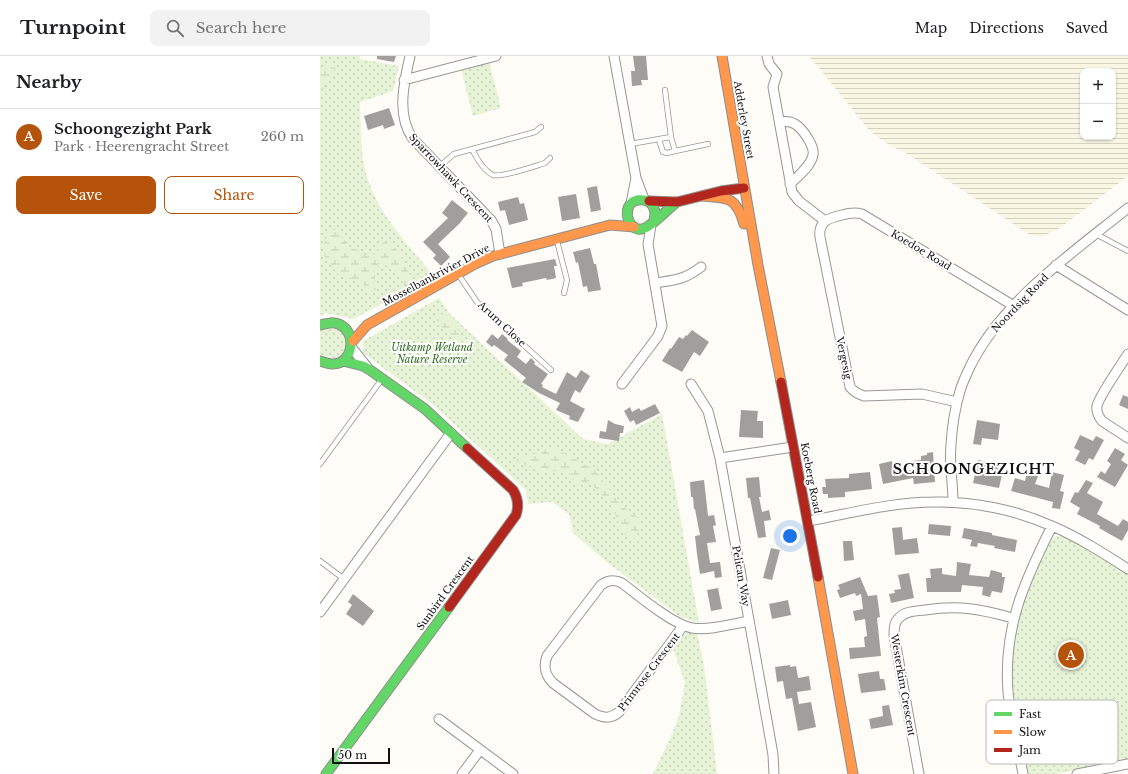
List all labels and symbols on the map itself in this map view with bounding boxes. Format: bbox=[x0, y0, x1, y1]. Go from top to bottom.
street label: Adderley Street bbox=[731, 79, 757, 160]
street label: Sparrowhawk Crescent bbox=[406, 131, 496, 225]
street label: Koedoe Road bbox=[888, 227, 954, 273]
street label: Mosselbankrivier Drive bbox=[380, 241, 492, 309]
street label: Noordsig Road bbox=[989, 271, 1051, 335]
street label: Arum Close bbox=[475, 298, 529, 350]
street label: Vergesig bbox=[833, 335, 855, 381]
park label: Uitkamp Wetland Nature Reserve bbox=[391, 341, 473, 366]
street label: Koeberg Road bbox=[798, 441, 824, 515]
district label: SCHOONGEZICHT bbox=[893, 460, 1055, 478]
your location bbox=[780, 526, 800, 546]
street label: Pelican Way bbox=[729, 544, 753, 608]
street label: Sunbird Crescent bbox=[414, 553, 477, 633]
street label: Primrose Crescent bbox=[615, 630, 683, 714]
street label: Westerkim Crescent bbox=[887, 632, 918, 737]
pin: A bbox=[1058, 640, 1084, 670]
legend bbox=[986, 700, 1118, 764]
text: Fast bbox=[1019, 707, 1042, 721]
text: Slow bbox=[1019, 725, 1047, 739]
text: Jam bbox=[1017, 743, 1041, 757]
scale bar bbox=[332, 746, 390, 765]

